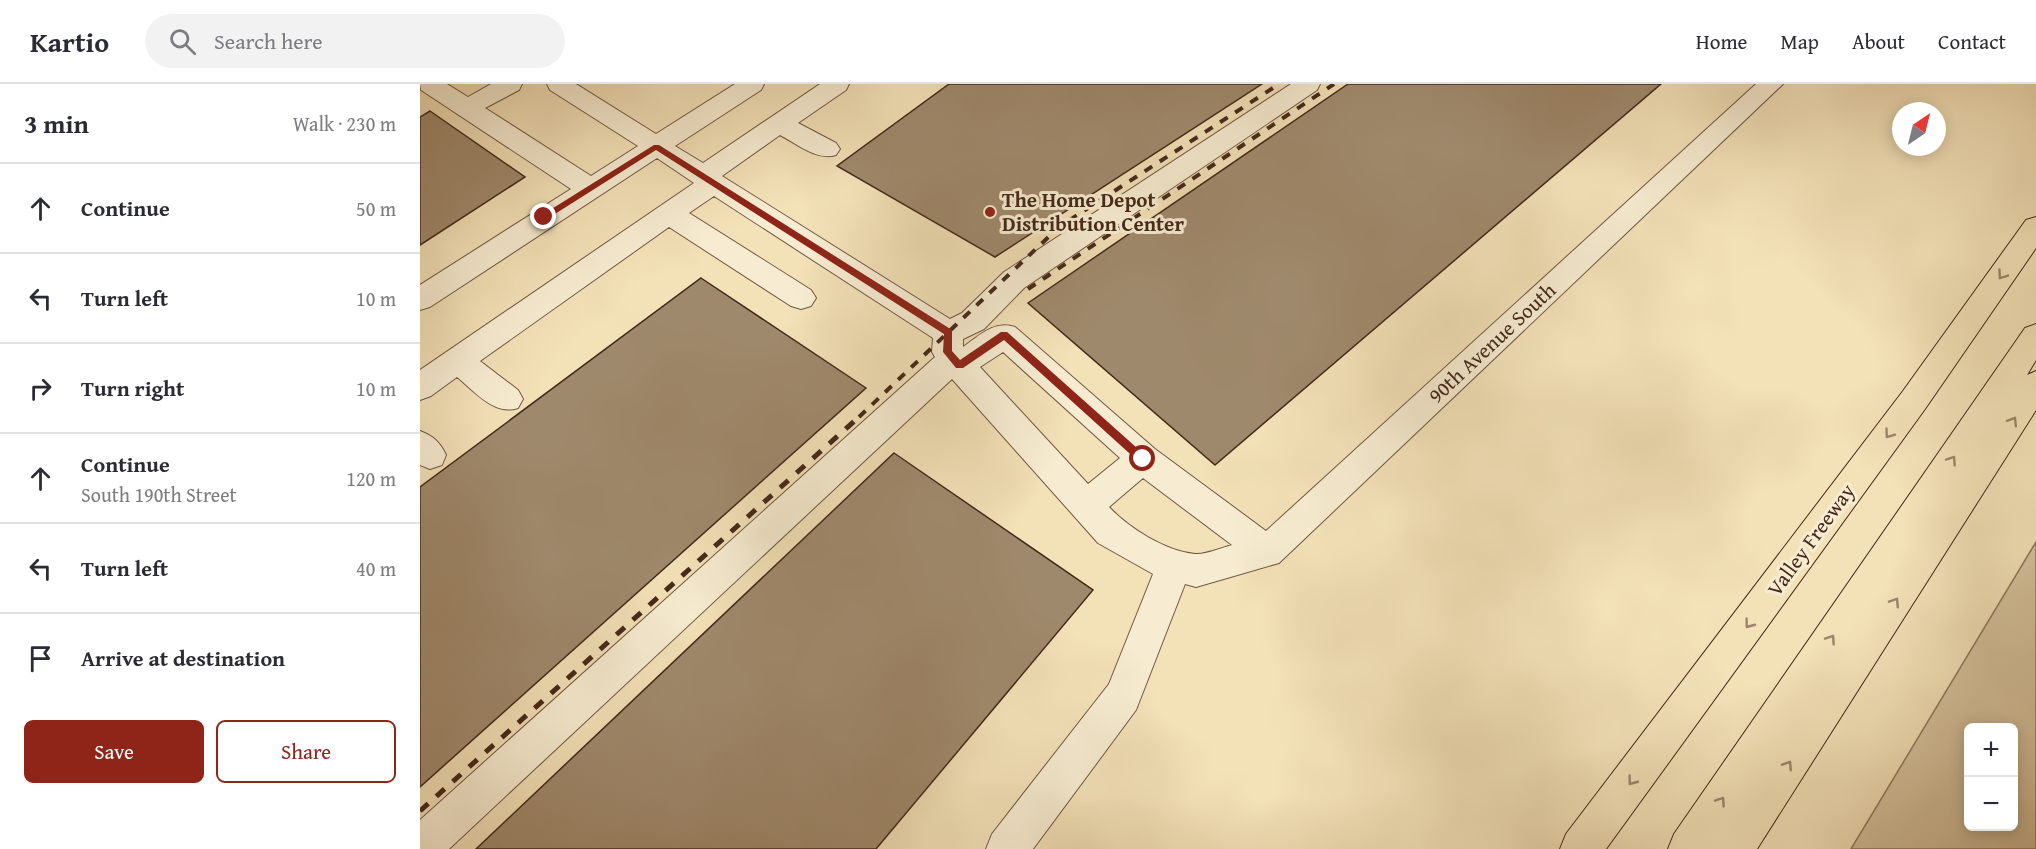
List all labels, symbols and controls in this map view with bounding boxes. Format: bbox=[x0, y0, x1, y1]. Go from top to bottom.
search box bbox=[145, 14, 565, 68]
text: Kartio bbox=[30, 21, 109, 62]
icon: search bbox=[166, 25, 199, 58]
text: Search here bbox=[214, 25, 323, 57]
text: Home bbox=[1696, 26, 1747, 57]
text: Map bbox=[1780, 26, 1819, 57]
text: About bbox=[1852, 26, 1905, 57]
text: Contact bbox=[1938, 26, 2006, 57]
north arrow bbox=[1892, 102, 1946, 156]
text: 3 min bbox=[24, 104, 89, 143]
text: Walk · 230 m bbox=[293, 109, 396, 138]
place label: The Home Depot Distribution Center bbox=[1002, 184, 1184, 239]
icon: ahead bbox=[24, 192, 57, 225]
text: Continue bbox=[81, 192, 170, 224]
text: 50 m bbox=[356, 194, 396, 223]
route end bbox=[530, 203, 556, 229]
marker: The Home Depot Distribution Center bbox=[983, 205, 997, 219]
one-way arrow bbox=[1998, 268, 2009, 279]
street label: 90th Avenue South bbox=[1421, 275, 1563, 410]
icon: left bbox=[24, 282, 57, 315]
text: Turn left bbox=[81, 282, 168, 314]
text: 10 m bbox=[356, 284, 396, 313]
icon: right bbox=[24, 372, 57, 405]
text: Turn right bbox=[81, 372, 184, 404]
text: 10 m bbox=[356, 374, 396, 403]
one-way arrow bbox=[2005, 417, 2017, 427]
one-way arrow bbox=[1885, 427, 1896, 438]
route start bbox=[1129, 445, 1155, 471]
text: Continue bbox=[81, 448, 170, 480]
one-way arrow bbox=[1945, 456, 1956, 467]
icon: ahead bbox=[24, 462, 57, 495]
text: 120 m bbox=[346, 464, 396, 493]
street label: Valley Freeway bbox=[1759, 477, 1862, 602]
text: South 190th Street bbox=[81, 480, 237, 509]
icon: left bbox=[24, 552, 57, 585]
text: Turn left bbox=[81, 552, 168, 584]
text: 40 m bbox=[356, 554, 396, 583]
one-way arrow bbox=[1888, 598, 1899, 609]
one-way arrow bbox=[1745, 618, 1756, 629]
one-way arrow bbox=[1824, 635, 1835, 646]
icon: arrive bbox=[24, 642, 57, 675]
text: Arrive at destination bbox=[81, 642, 285, 674]
button: Save bbox=[24, 720, 204, 783]
button: Share bbox=[216, 720, 396, 783]
map controls bbox=[1964, 723, 2018, 831]
button: + bbox=[1964, 723, 2018, 777]
one-way arrow bbox=[1781, 761, 1792, 772]
one-way arrow bbox=[1628, 774, 1639, 785]
button: − bbox=[1964, 777, 2018, 831]
one-way arrow bbox=[1714, 796, 1725, 807]

